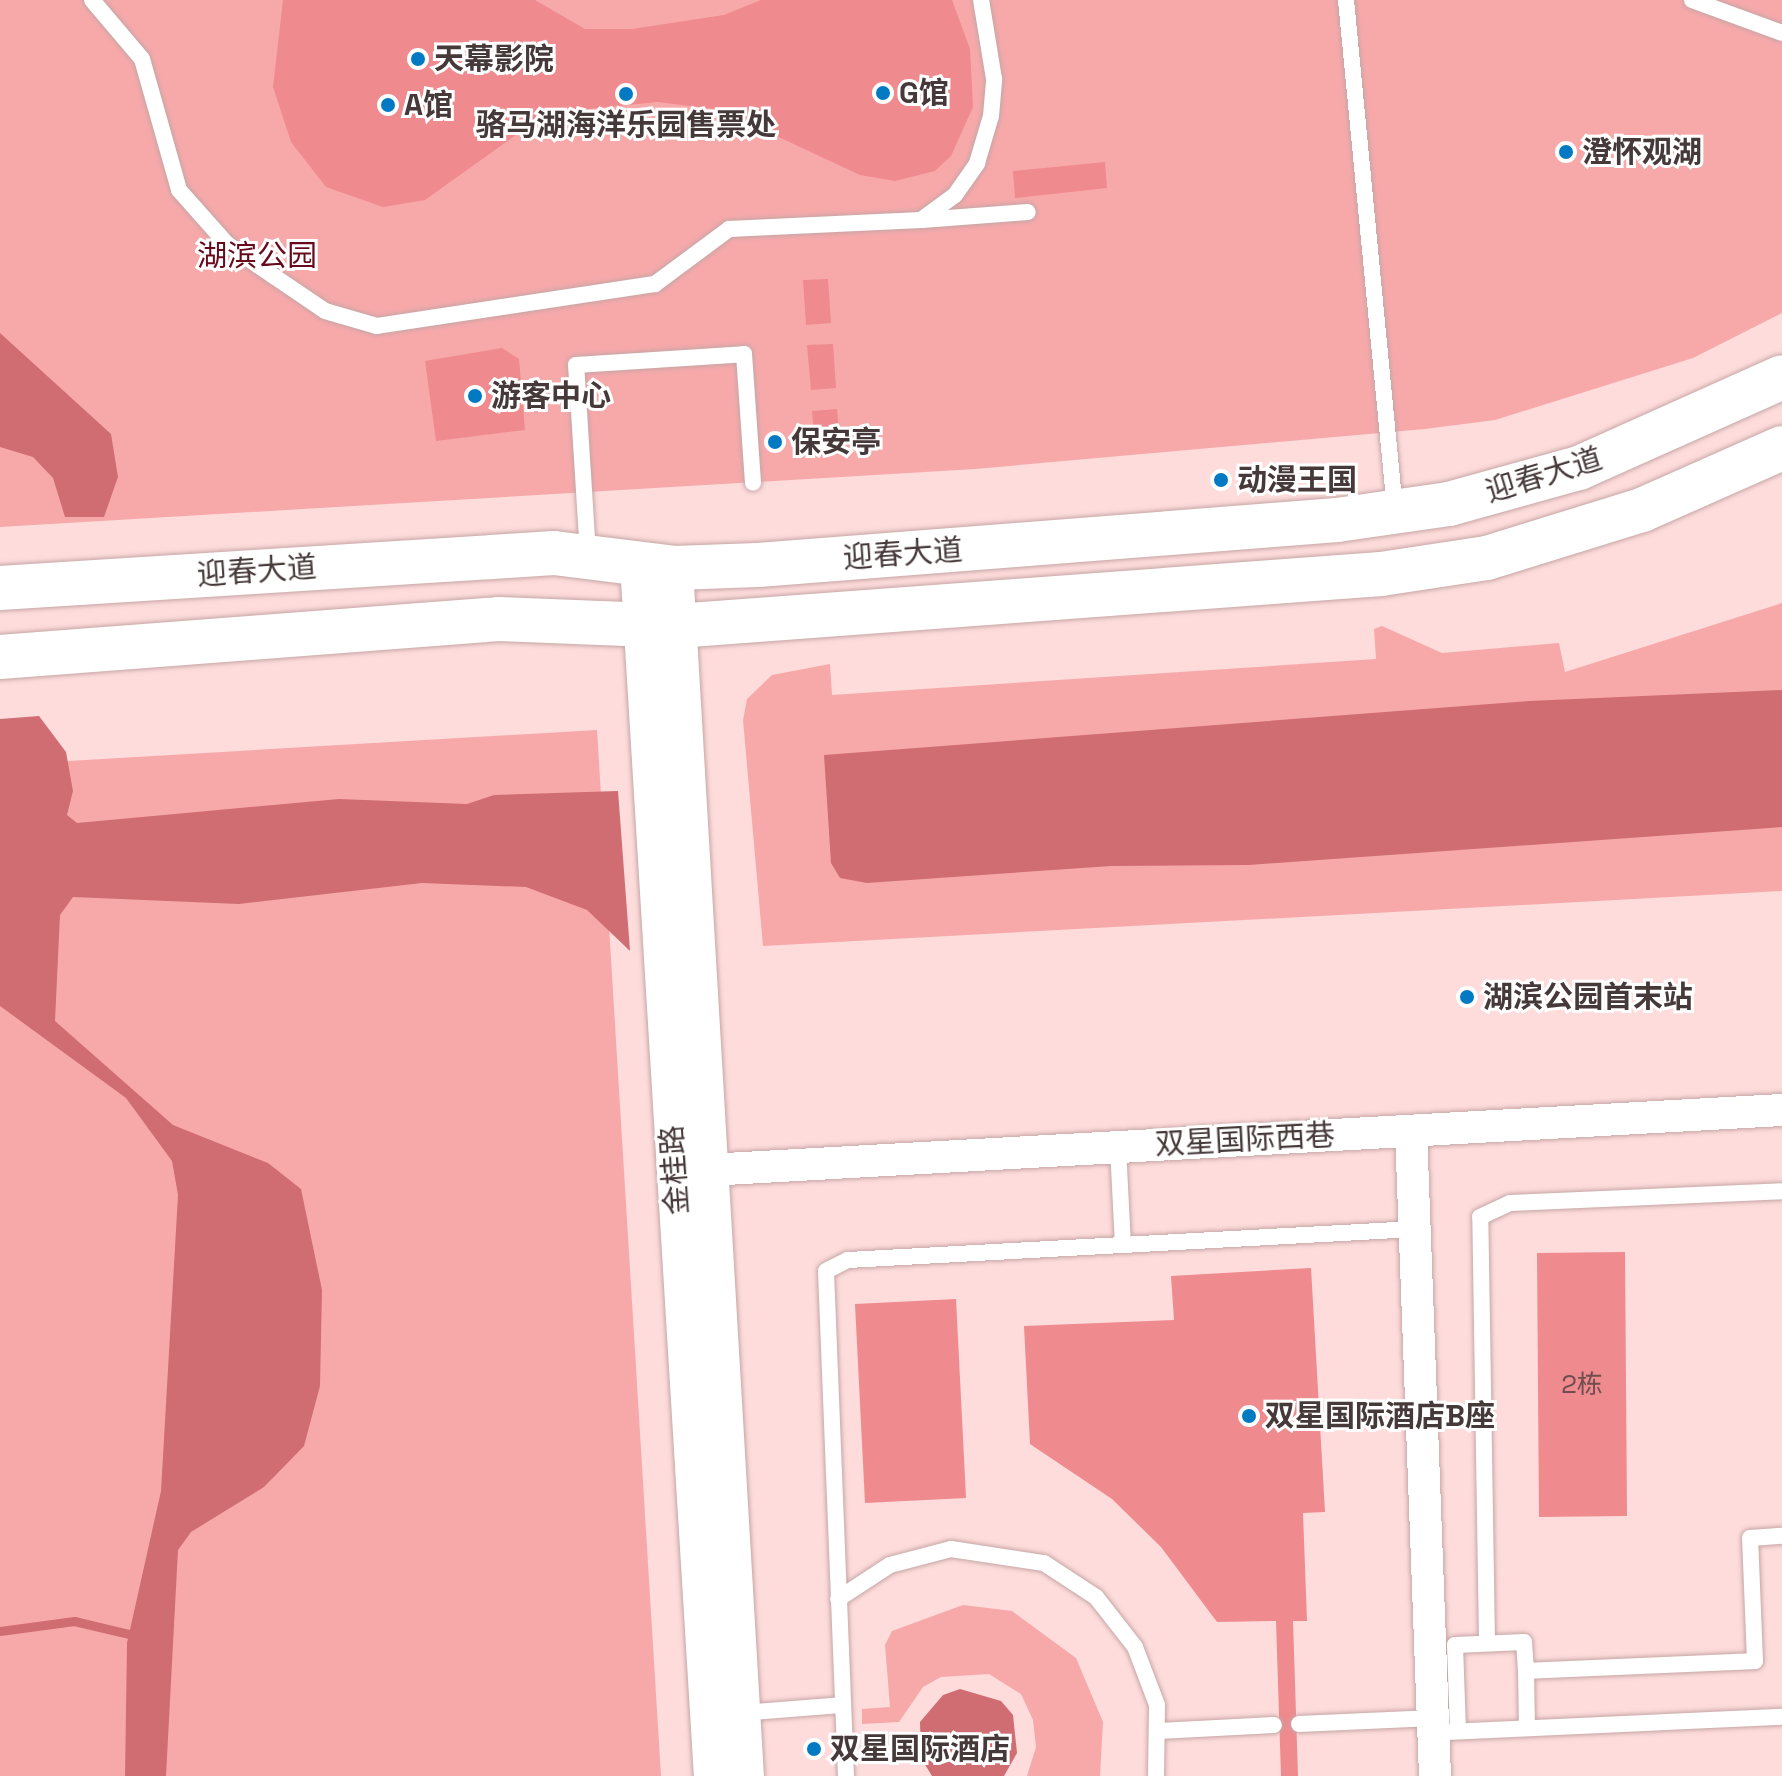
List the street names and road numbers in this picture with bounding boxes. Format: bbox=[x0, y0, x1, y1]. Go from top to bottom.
street label: 迎春大道 bbox=[1481, 440, 1607, 510]
street label: 迎春大道 bbox=[842, 532, 964, 576]
street label: 迎春大道 bbox=[196, 549, 318, 593]
street label: 双星国际西巷 bbox=[1154, 1117, 1336, 1163]
street label: 金桂路 bbox=[654, 1124, 696, 1216]

